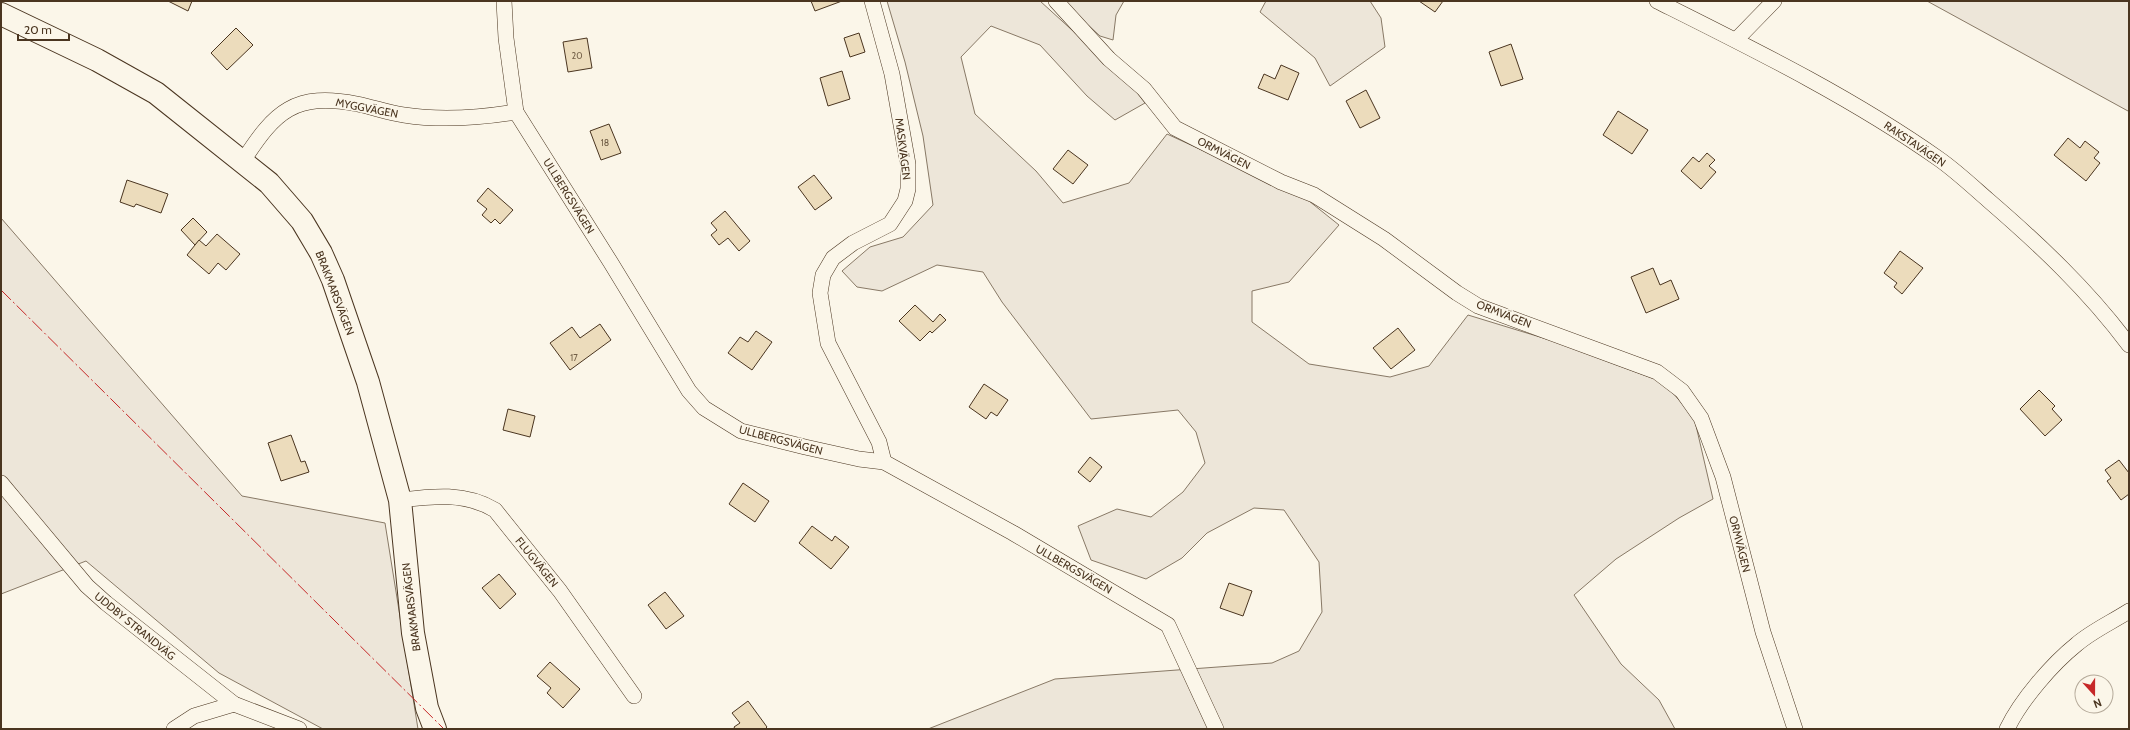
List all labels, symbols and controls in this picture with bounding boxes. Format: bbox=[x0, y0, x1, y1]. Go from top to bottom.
scale bar bbox=[18, 16, 69, 42]
text: 20 m bbox=[24, 22, 52, 37]
house number: 20 bbox=[572, 50, 583, 61]
street label: MYGGVÄGEN bbox=[335, 95, 399, 121]
street label: MASKVÄGEN bbox=[892, 117, 914, 181]
street label: RAKSTAVÄGEN bbox=[1881, 118, 1949, 170]
street label: ORMVÄGEN bbox=[1195, 134, 1253, 172]
house number: 18 bbox=[601, 137, 609, 148]
street label: ULLBERGSVÄGEN bbox=[540, 156, 598, 236]
street label: BRAKMARSVÄGEN bbox=[313, 249, 357, 337]
street label: ORMVÄGEN bbox=[1474, 297, 1534, 331]
house number: 17 bbox=[570, 352, 578, 363]
street label: ULLBERGSVÄGEN bbox=[738, 422, 824, 458]
street label: ORMVÄGEN bbox=[1726, 514, 1754, 574]
street label: FLUGVÄGEN bbox=[513, 534, 561, 590]
street label: ULLBERGSVÄGEN bbox=[1033, 541, 1115, 597]
street label: BRAKMARSVÄGEN bbox=[399, 562, 423, 652]
street label: UDDBY STRANDVÄG bbox=[92, 589, 178, 663]
north arrow bbox=[2074, 674, 2114, 714]
text: N bbox=[2091, 695, 2104, 711]

